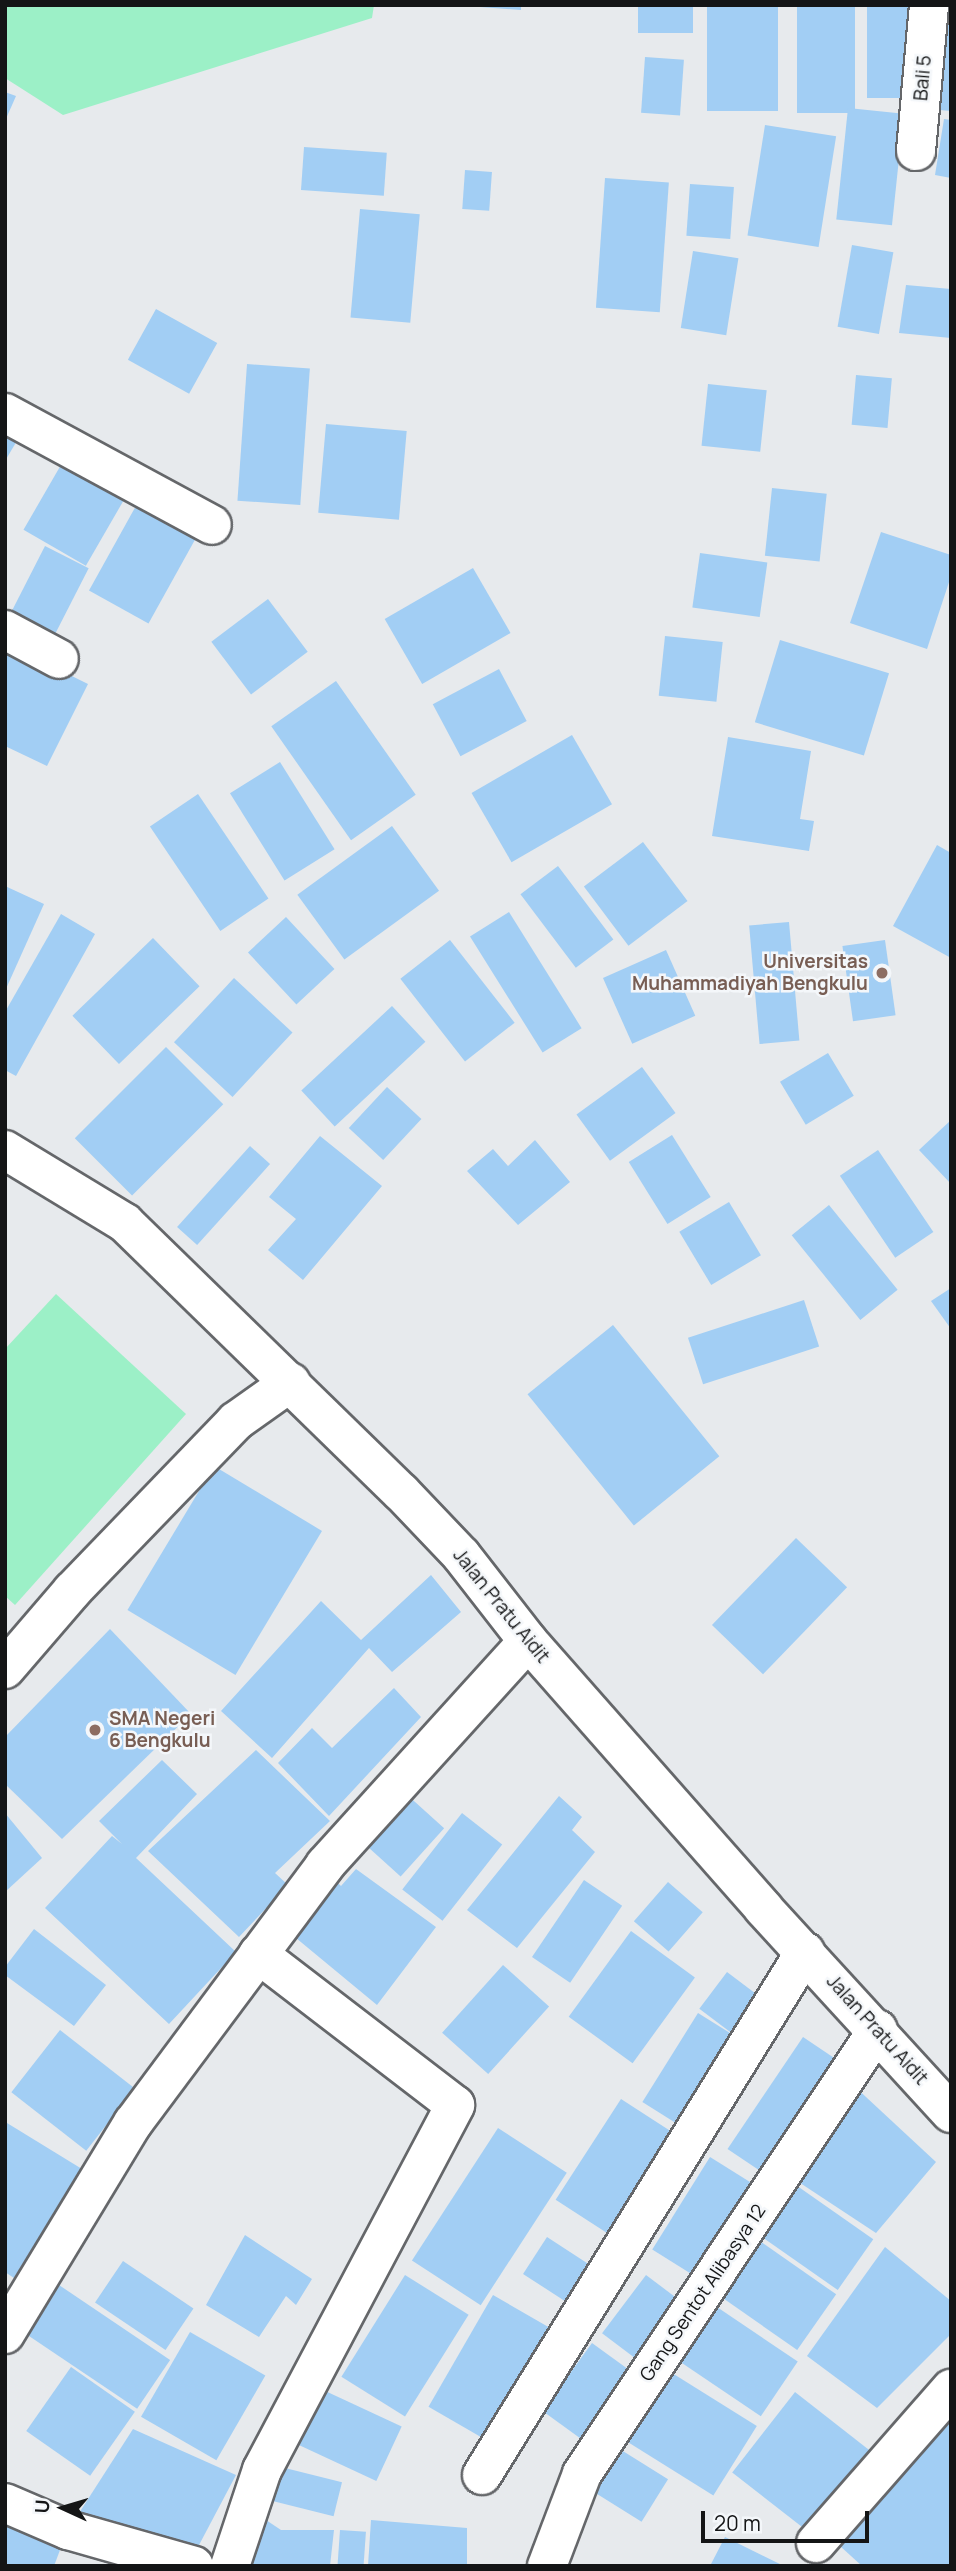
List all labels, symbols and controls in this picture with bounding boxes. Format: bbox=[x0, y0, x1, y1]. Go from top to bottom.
street label: Bali 5 bbox=[910, 54, 936, 102]
place label: Universitas Muhammadiyah Bengkulu bbox=[632, 951, 868, 995]
marker: Universitas Muhammadiyah Bengkulu bbox=[874, 965, 890, 981]
street label: Jalan Pratu Aidit bbox=[448, 1544, 554, 1668]
place label: SMA Negeri 6 Bengkulu bbox=[109, 1708, 215, 1752]
marker: SMA Negeri 6 Bengkulu bbox=[87, 1722, 103, 1738]
street label: Jalan Pratu Aidit bbox=[822, 1970, 932, 2090]
street label: Gang Sentot Alibasya 12 bbox=[635, 2200, 771, 2386]
north arrow bbox=[28, 2473, 98, 2543]
scale bar bbox=[704, 2498, 872, 2542]
text: U bbox=[29, 2499, 55, 2514]
text: 20 m bbox=[714, 2509, 761, 2537]

